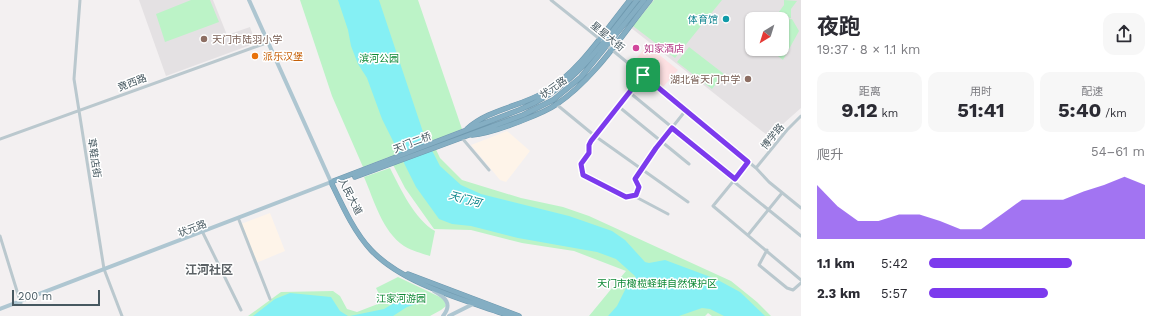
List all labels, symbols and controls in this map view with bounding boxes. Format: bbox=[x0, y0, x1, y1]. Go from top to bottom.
north arrow bbox=[745, 12, 789, 56]
map controls bbox=[745, 12, 789, 56]
button: share bbox=[1103, 13, 1145, 55]
place label: 体育馆 bbox=[688, 14, 718, 25]
marker: 体育馆 bbox=[721, 14, 731, 24]
text: 夜跑 bbox=[817, 14, 861, 39]
street label: 星星大街 bbox=[589, 20, 627, 53]
marker: 天门市陆羽小学 bbox=[199, 34, 209, 44]
place label: 天门市陆羽小学 bbox=[212, 34, 282, 45]
text: 19:37 · 8 × 1.1 km bbox=[817, 42, 920, 57]
marker: 如家酒店 bbox=[631, 43, 641, 53]
place label: 如家酒店 bbox=[644, 43, 684, 54]
marker: 派乐汉堡 bbox=[250, 51, 260, 61]
place label: 派乐汉堡 bbox=[263, 51, 303, 62]
park label: 滨河公园 bbox=[359, 53, 399, 64]
pin bbox=[626, 58, 660, 92]
icon: arrive bbox=[632, 64, 654, 86]
street label: 竟西路 bbox=[116, 72, 148, 93]
street label: 状元路 bbox=[538, 74, 569, 101]
place label: 湖北省天门中学 bbox=[670, 74, 740, 85]
marker: 湖北省天门中学 bbox=[743, 74, 753, 84]
text: 距离 bbox=[859, 85, 881, 98]
text: 用时 bbox=[970, 85, 992, 98]
text: 配速 bbox=[1081, 85, 1103, 98]
text: 9.12 bbox=[841, 98, 878, 122]
text: 51:41 bbox=[957, 98, 1005, 122]
text: 5:40 bbox=[1058, 98, 1101, 122]
text: km bbox=[878, 107, 898, 120]
text: /km bbox=[1101, 107, 1127, 120]
street label: 博学路 bbox=[759, 121, 786, 151]
street label: 天门二桥 bbox=[392, 130, 433, 155]
street label: 草鞋店街 bbox=[86, 137, 103, 179]
text: 54–61 m bbox=[1091, 144, 1145, 159]
text: 爬升 bbox=[817, 147, 843, 162]
street label: 人民大道 bbox=[337, 176, 365, 217]
water label: 天门河 bbox=[447, 189, 484, 211]
street label: 状元路 bbox=[176, 218, 208, 239]
text: 1.1 km bbox=[817, 256, 855, 271]
text: 5:42 bbox=[881, 256, 908, 271]
district label: 江河社区 bbox=[185, 263, 233, 277]
park label: 天门市橄榄蛏蚌自然保护区 bbox=[597, 278, 717, 289]
text: 2.3 km bbox=[817, 286, 860, 301]
text: 5:57 bbox=[881, 286, 907, 301]
scale bar bbox=[12, 288, 100, 307]
text: 200 m bbox=[18, 290, 52, 303]
park label: 江家河游园 bbox=[376, 293, 426, 304]

